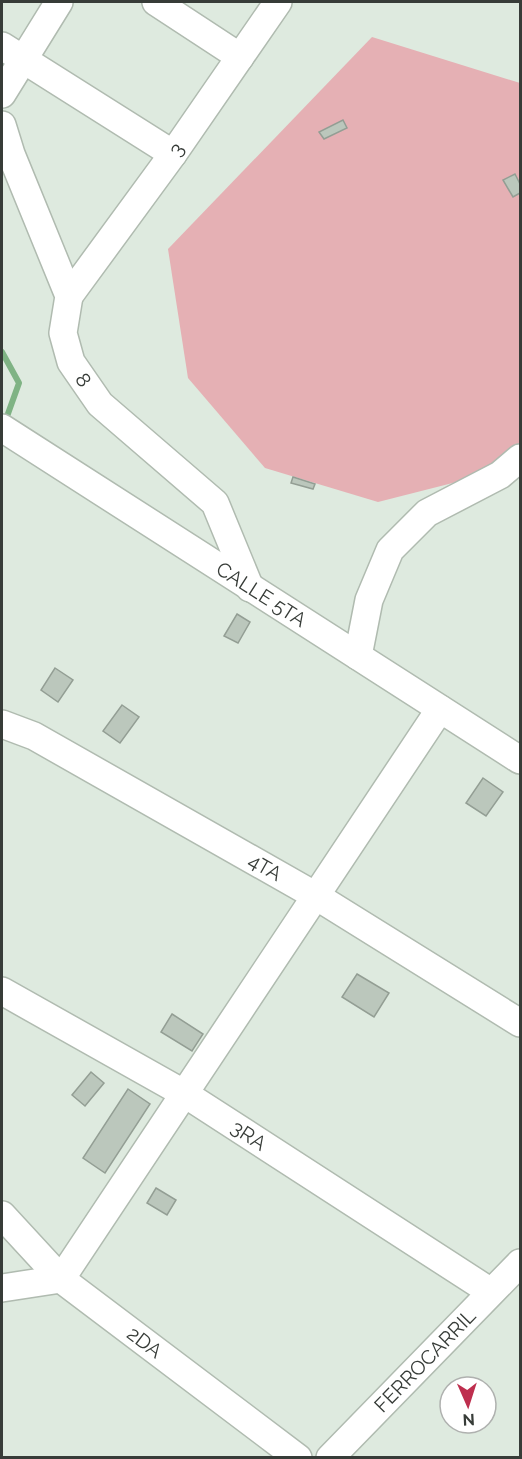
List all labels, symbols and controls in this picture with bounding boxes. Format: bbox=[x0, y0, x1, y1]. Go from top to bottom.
street label: 3 bbox=[163, 138, 189, 160]
street label: 8 bbox=[70, 368, 97, 392]
street label: CALLE 5TA bbox=[212, 556, 311, 632]
street label: 4TA bbox=[244, 848, 286, 886]
street label: 3RA bbox=[227, 1115, 271, 1156]
street label: FERROCARRIL bbox=[369, 1304, 481, 1417]
street label: 2DA bbox=[122, 1321, 167, 1363]
north arrow bbox=[438, 1375, 498, 1435]
text: N bbox=[462, 1410, 475, 1429]

